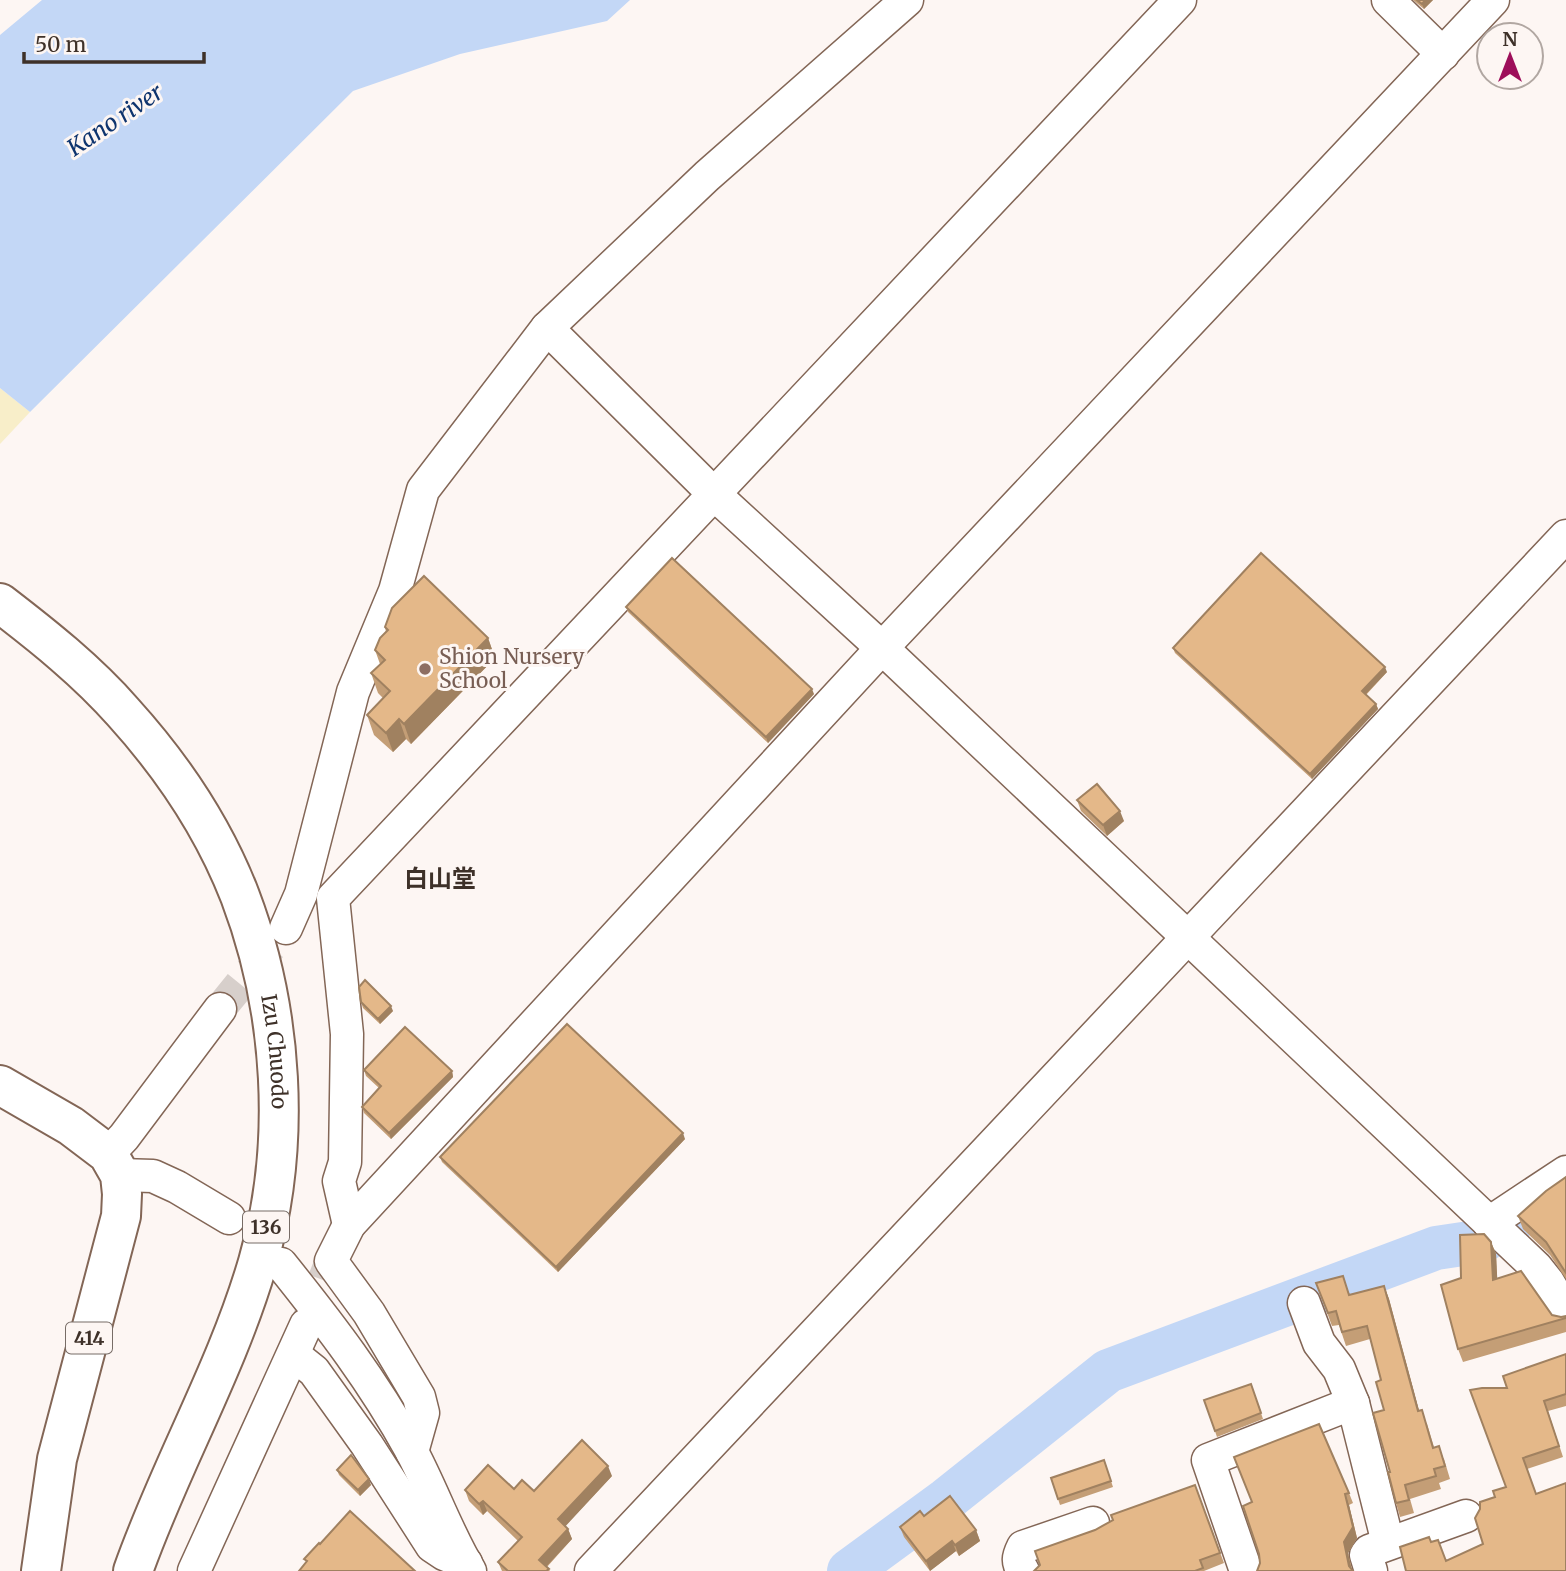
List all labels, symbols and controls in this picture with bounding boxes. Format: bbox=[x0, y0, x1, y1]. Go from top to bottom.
scale bar bbox=[24, 21, 205, 65]
north arrow bbox=[1475, 21, 1545, 91]
text: N bbox=[1502, 27, 1518, 51]
text: 50 m bbox=[35, 31, 86, 58]
water label: Kano river bbox=[61, 77, 169, 163]
place label: Shion Nursery School bbox=[439, 643, 585, 694]
marker: Shion Nursery School bbox=[417, 661, 433, 677]
district label: 白山堂 bbox=[404, 863, 476, 894]
street label: Izu Chuodo bbox=[255, 992, 293, 1109]
road number: 136 bbox=[243, 1212, 289, 1242]
road number: 414 bbox=[66, 1322, 112, 1354]

